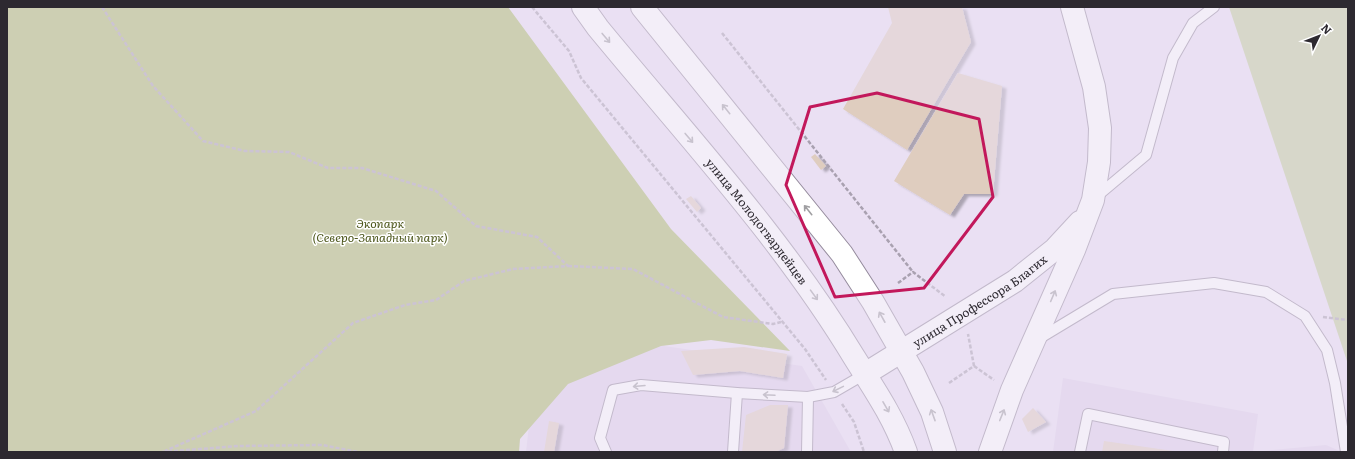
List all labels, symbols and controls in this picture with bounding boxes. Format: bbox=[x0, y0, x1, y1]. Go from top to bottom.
north arrow bbox=[1299, 16, 1339, 56]
text: N bbox=[1318, 20, 1336, 37]
one-way arrow bbox=[602, 33, 611, 44]
one-way arrow bbox=[721, 104, 730, 115]
one-way arrow bbox=[685, 133, 694, 143]
street label: улица Молодогвардейцев bbox=[702, 154, 812, 288]
one-way arrow bbox=[803, 205, 812, 216]
park label: Экопарк (Северо-Западный парк) bbox=[312, 214, 448, 246]
street label: улица Профессора Благих bbox=[909, 250, 1051, 352]
one-way arrow bbox=[810, 289, 818, 300]
one-way arrow bbox=[1050, 290, 1058, 302]
one-way arrow bbox=[877, 311, 885, 323]
one-way arrow bbox=[633, 382, 646, 390]
one-way arrow bbox=[832, 386, 844, 393]
one-way arrow bbox=[763, 391, 776, 399]
one-way arrow bbox=[883, 401, 891, 413]
one-way arrow bbox=[928, 410, 936, 422]
one-way arrow bbox=[999, 410, 1007, 422]

